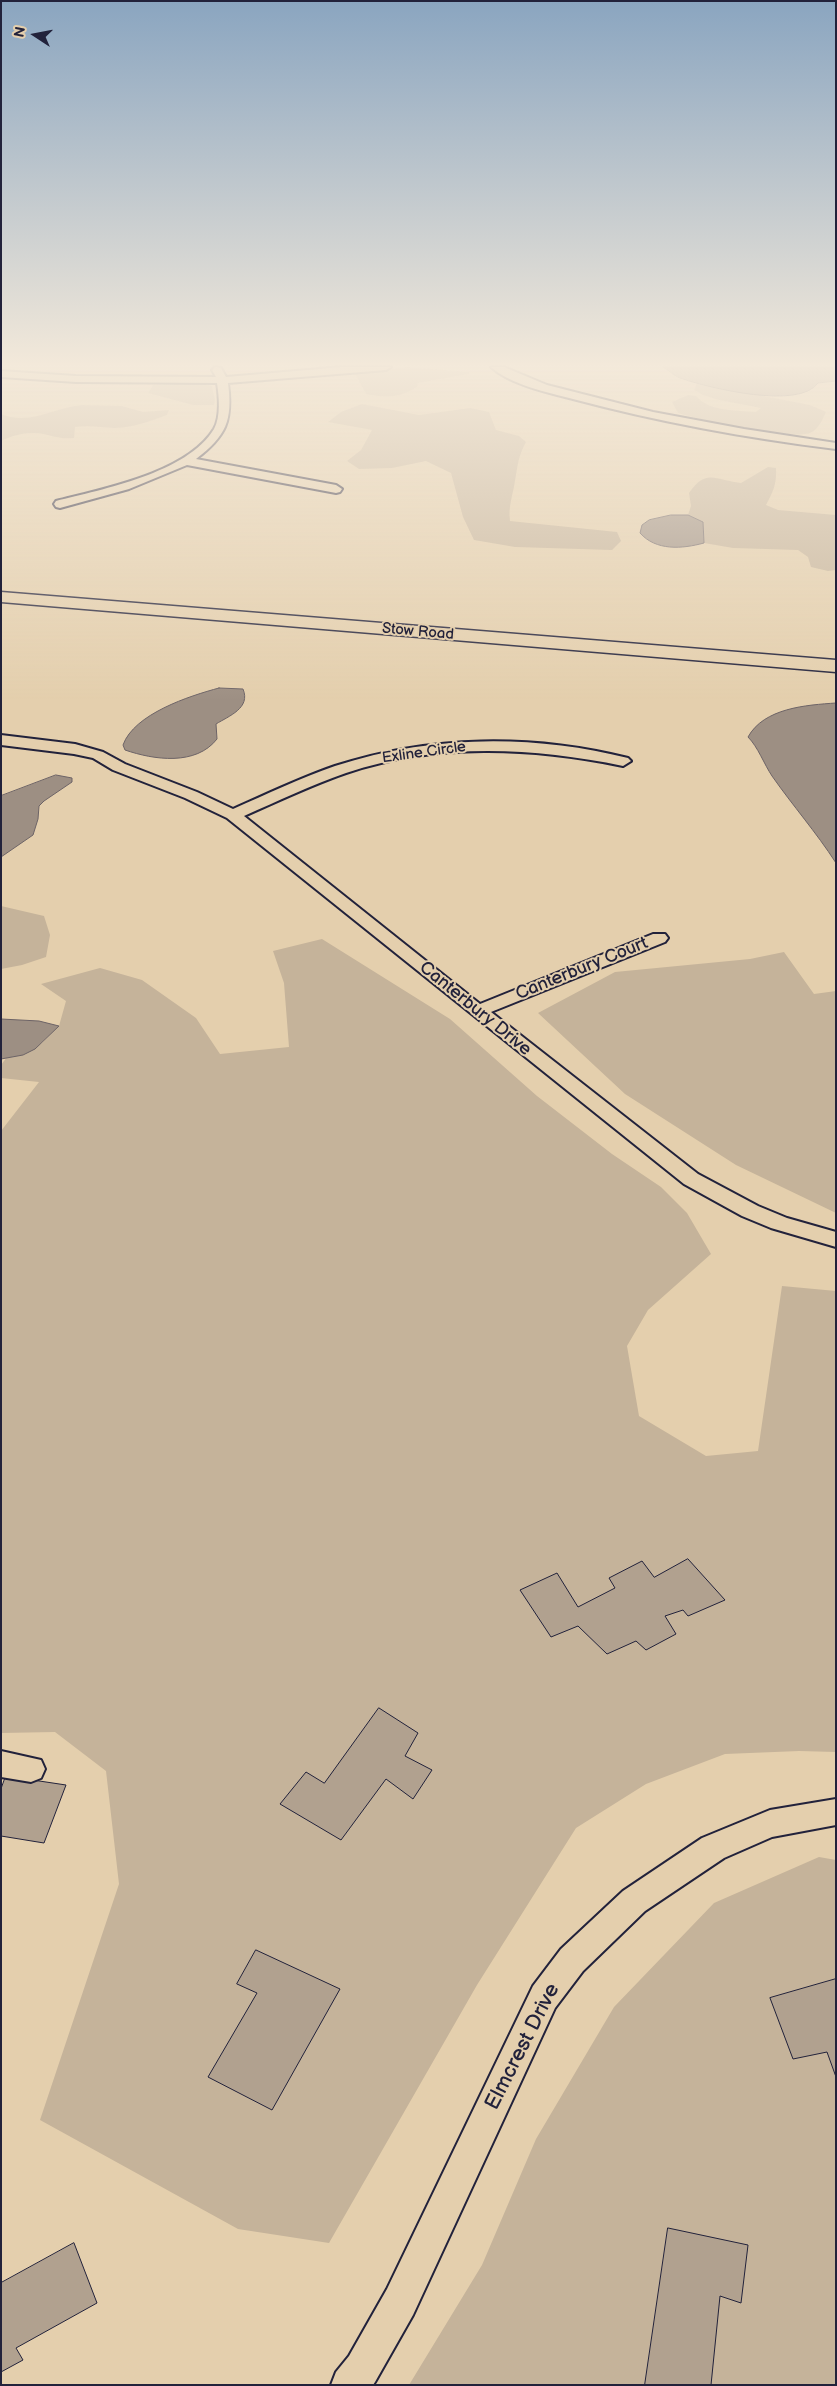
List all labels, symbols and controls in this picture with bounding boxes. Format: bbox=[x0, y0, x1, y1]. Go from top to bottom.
north arrow bbox=[10, 10, 60, 60]
text: N bbox=[10, 25, 29, 39]
street label: Stow Road bbox=[381, 620, 455, 644]
street label: Exline Circle bbox=[381, 738, 467, 768]
street label: Canterbury Court bbox=[513, 933, 651, 1005]
street label: Canterbury Drive bbox=[415, 957, 535, 1061]
street label: Elmcrest Drive bbox=[480, 1980, 566, 2114]

